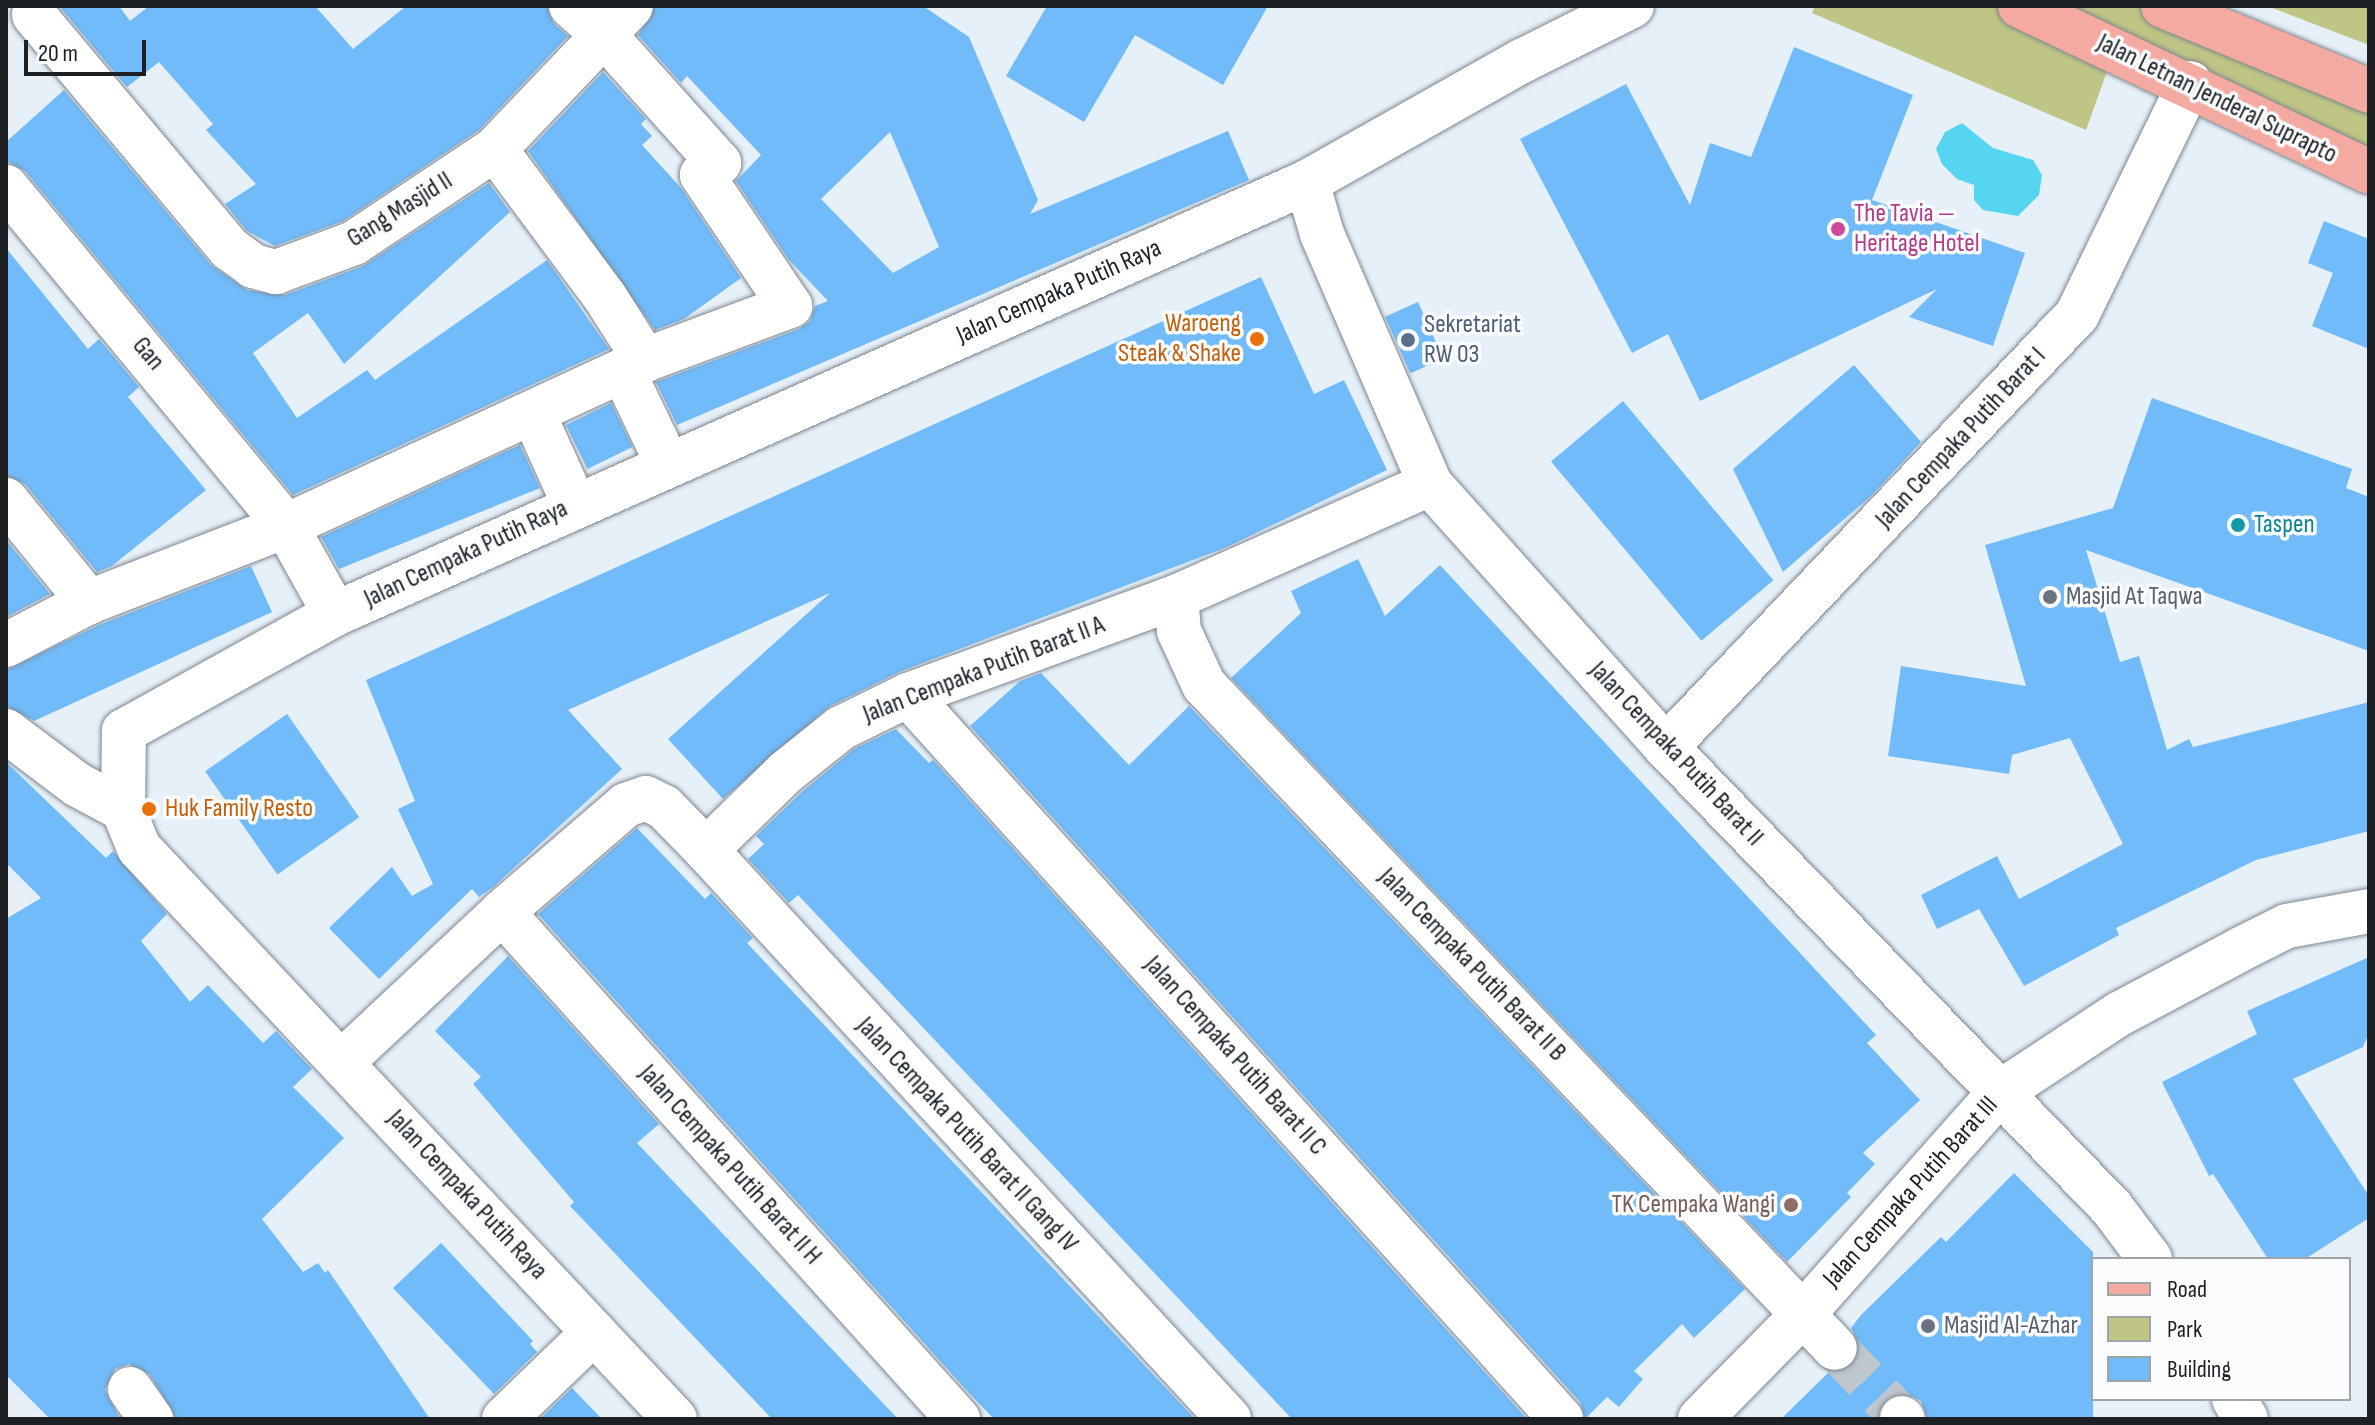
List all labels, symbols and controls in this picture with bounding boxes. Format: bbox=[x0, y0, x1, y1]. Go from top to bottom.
scale bar bbox=[28, 24, 150, 74]
street label: Jalan Letnan Jenderal Suprapto bbox=[2092, 27, 2342, 171]
text: 20 m bbox=[38, 39, 78, 68]
street label: Gang Masjid II bbox=[342, 165, 458, 255]
place label: The Tavia — Heritage Hotel bbox=[1854, 198, 1980, 260]
marker: The Tavia — Heritage Hotel bbox=[1829, 220, 1847, 238]
street label: Jalan Cempaka Putih Raya bbox=[952, 233, 1166, 351]
place label: Waroeng Steak & Shake bbox=[1118, 308, 1241, 370]
place label: Sekretariat RW 03 bbox=[1424, 309, 1521, 370]
marker: Waroeng Steak & Shake bbox=[1248, 330, 1266, 348]
street label: Gan bbox=[125, 331, 171, 377]
marker: Sekretariat RW 03 bbox=[1399, 331, 1417, 349]
street label: Jalan Cempaka Putih Barat I bbox=[1869, 341, 2053, 535]
street label: Jalan Cempaka Putih Raya bbox=[359, 493, 573, 615]
place label: Taspen bbox=[2254, 509, 2315, 541]
marker: Taspen bbox=[2229, 516, 2247, 534]
place label: Masjid At Taqwa bbox=[2066, 581, 2202, 613]
marker: Masjid At Taqwa bbox=[2041, 588, 2059, 606]
street label: Jalan Cempaka Putih Barat II A bbox=[859, 610, 1109, 730]
street label: Jalan Cempaka Putih Barat II bbox=[1582, 655, 1770, 853]
place label: Huk Family Resto bbox=[165, 793, 313, 825]
marker: Huk Family Resto bbox=[140, 800, 158, 818]
street label: Jalan Cempaka Putih Barat II B bbox=[1372, 862, 1572, 1068]
street label: Jalan Cempaka Putih Barat II C bbox=[1137, 950, 1333, 1162]
street label: Jalan Cempaka Putih Barat II Gang IV bbox=[850, 1011, 1084, 1259]
street label: Jalan Cempaka Putih Barat II H bbox=[632, 1059, 828, 1271]
street label: Jalan Cempaka Putih Barat III bbox=[1817, 1090, 2005, 1294]
street label: Jalan Cempaka Putih Raya bbox=[380, 1104, 554, 1286]
place label: TK Cempaka Wangi bbox=[1612, 1189, 1775, 1221]
marker: TK Cempaka Wangi bbox=[1782, 1196, 1800, 1214]
legend bbox=[2091, 1257, 2351, 1401]
text: Road bbox=[2167, 1275, 2207, 1304]
place label: Masjid Al-Azhar bbox=[1944, 1310, 2078, 1342]
text: Park bbox=[2167, 1315, 2202, 1344]
marker: Masjid Al-Azhar bbox=[1919, 1317, 1937, 1335]
text: Building bbox=[2167, 1355, 2231, 1384]

